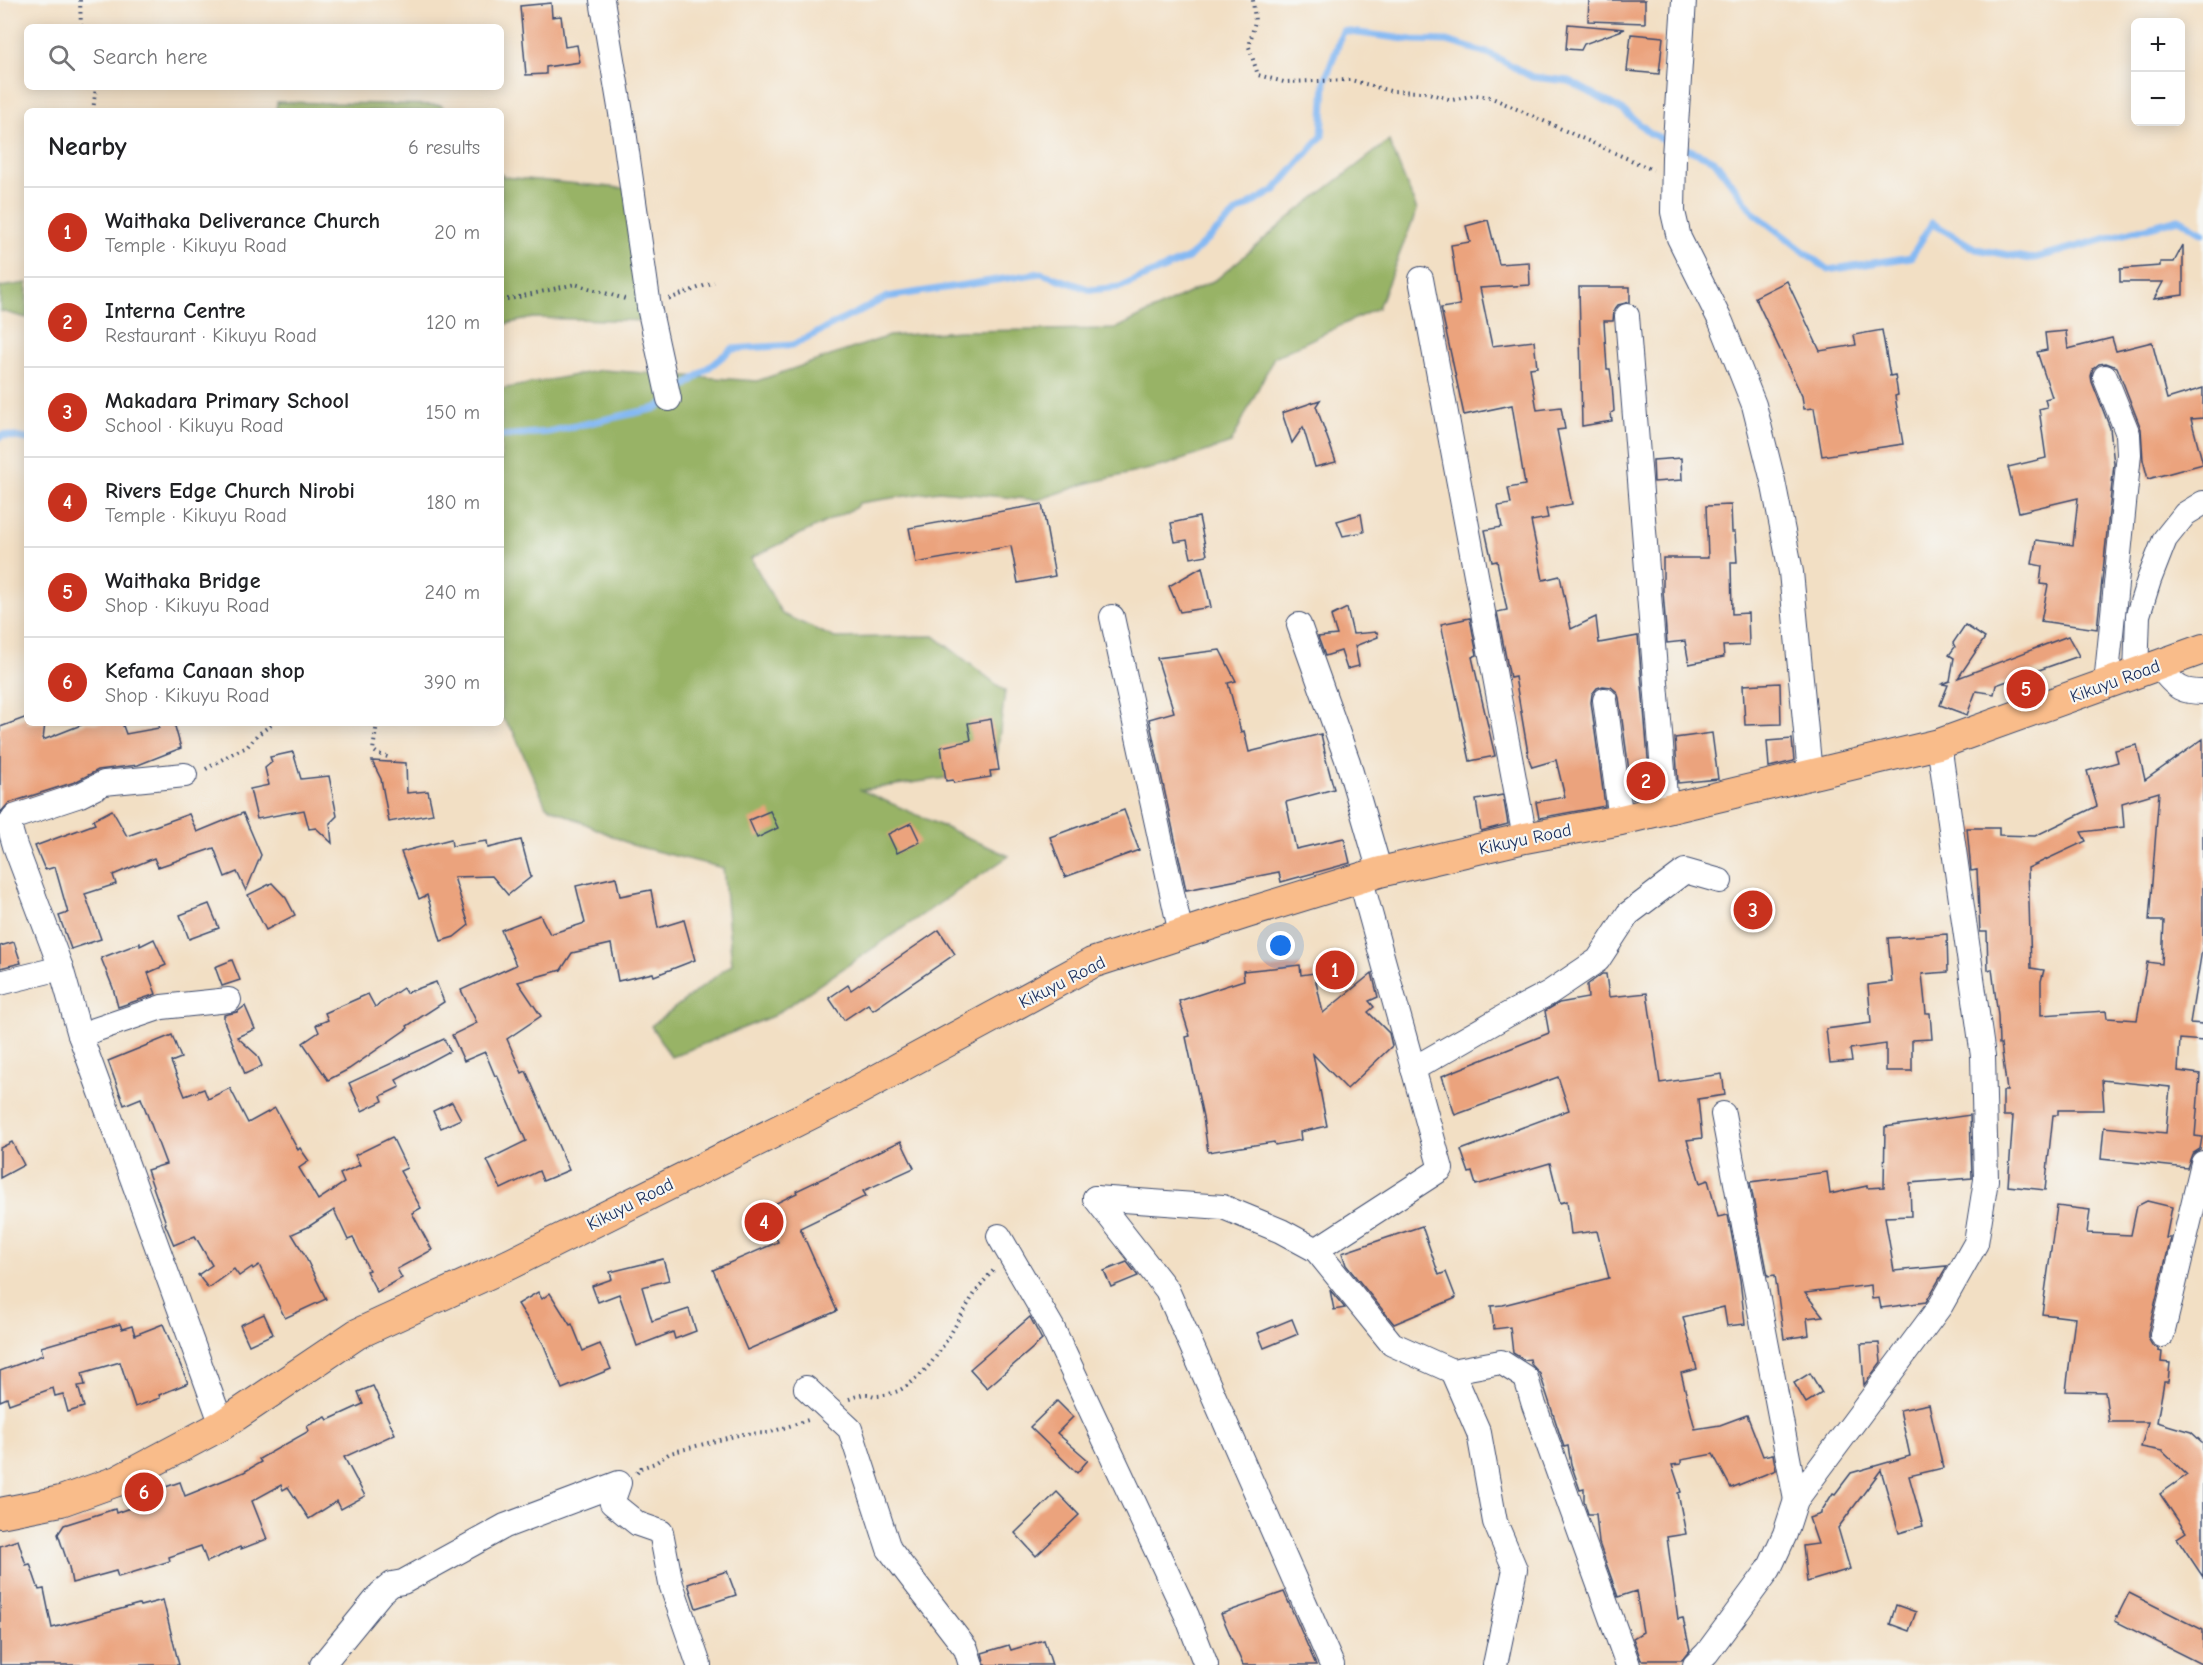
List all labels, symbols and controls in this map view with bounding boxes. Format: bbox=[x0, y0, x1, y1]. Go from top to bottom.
map controls bbox=[2131, 18, 2185, 126]
button: + bbox=[2131, 18, 2185, 72]
search box bbox=[24, 24, 504, 90]
icon: search bbox=[45, 41, 78, 74]
text: Search here bbox=[93, 44, 208, 70]
button: − bbox=[2131, 72, 2185, 126]
text: Nearby bbox=[48, 132, 127, 162]
text: 6 results bbox=[408, 136, 480, 159]
text: Waithaka Deliverance Church bbox=[105, 208, 380, 234]
text: 1 bbox=[64, 221, 71, 244]
text: 20 m bbox=[434, 221, 480, 244]
text: Temple · Kikuyu Road bbox=[105, 234, 287, 257]
text: Interna Centre bbox=[105, 298, 245, 324]
text: 2 bbox=[63, 311, 72, 334]
text: 120 m bbox=[426, 311, 480, 334]
text: Restaurant · Kikuyu Road bbox=[105, 324, 317, 347]
text: Makadara Primary School bbox=[105, 388, 349, 414]
text: 3 bbox=[63, 401, 72, 424]
text: 150 m bbox=[426, 401, 480, 424]
text: School · Kikuyu Road bbox=[105, 414, 283, 437]
text: Rivers Edge Church Nirobi bbox=[105, 478, 355, 504]
text: 4 bbox=[63, 491, 72, 514]
text: 180 m bbox=[426, 491, 480, 514]
text: Temple · Kikuyu Road bbox=[105, 504, 287, 527]
text: Waithaka Bridge bbox=[105, 568, 260, 594]
text: 5 bbox=[62, 581, 73, 604]
text: 240 m bbox=[425, 581, 480, 604]
text: Shop · Kikuyu Road bbox=[105, 594, 270, 617]
street label: Kikuyu Road bbox=[2067, 655, 2163, 707]
text: Kefama Canaan shop bbox=[105, 658, 305, 684]
pin: 5 bbox=[2006, 666, 2046, 712]
text: 6 bbox=[62, 671, 73, 694]
text: 390 m bbox=[424, 671, 480, 694]
text: Shop · Kikuyu Road bbox=[105, 684, 270, 707]
pin: 2 bbox=[1626, 758, 1666, 804]
street label: Kikuyu Road bbox=[1477, 819, 1573, 860]
pin: 3 bbox=[1734, 888, 1772, 932]
your location bbox=[1266, 931, 1295, 960]
pin: 1 bbox=[1316, 948, 1354, 992]
street label: Kikuyu Road bbox=[1015, 952, 1109, 1013]
street label: Kikuyu Road bbox=[583, 1174, 677, 1235]
pin: 4 bbox=[744, 1200, 783, 1244]
pin: 6 bbox=[124, 1470, 164, 1514]

